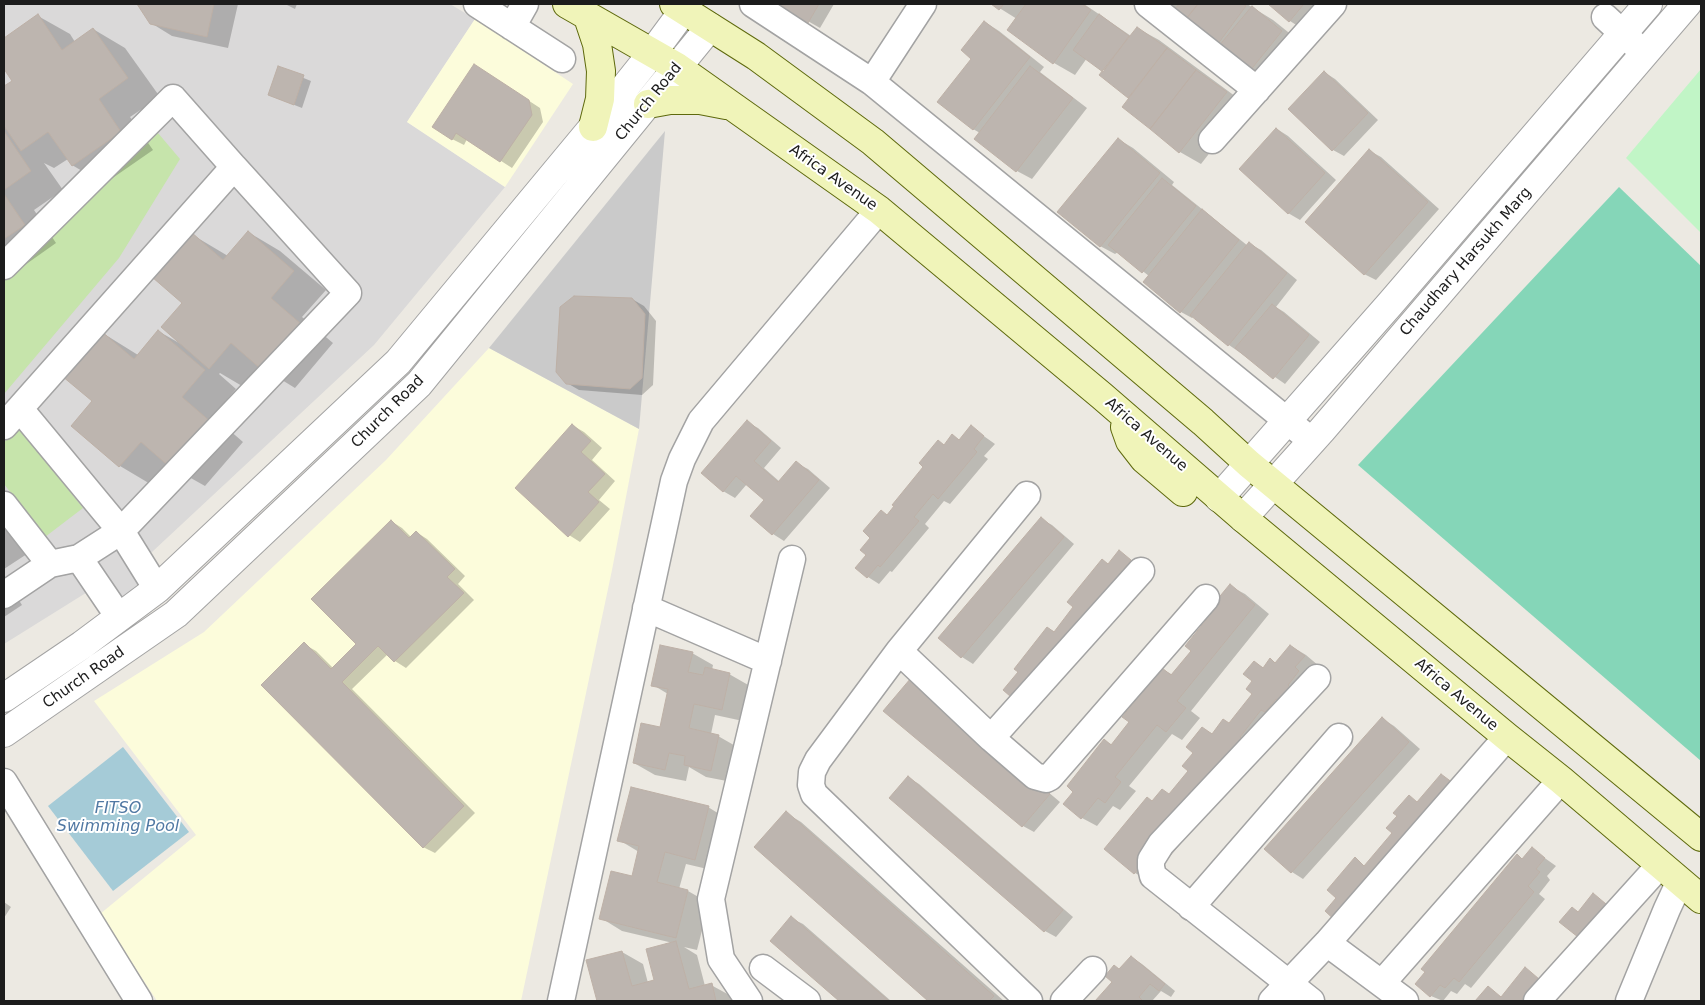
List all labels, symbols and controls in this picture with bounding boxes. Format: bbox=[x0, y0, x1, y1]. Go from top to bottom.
street label: Church Road bbox=[612, 59, 686, 145]
street label: Africa Avenue bbox=[786, 141, 880, 215]
street label: Chaudhary Harsukh Marg bbox=[1396, 184, 1536, 340]
street label: Church Road bbox=[348, 372, 428, 452]
street label: Africa Avenue bbox=[1101, 394, 1191, 476]
street label: Church Road bbox=[40, 643, 128, 713]
street label: Africa Avenue bbox=[1411, 655, 1501, 735]
water label: FITSO Swimming Pool bbox=[57, 799, 179, 837]

